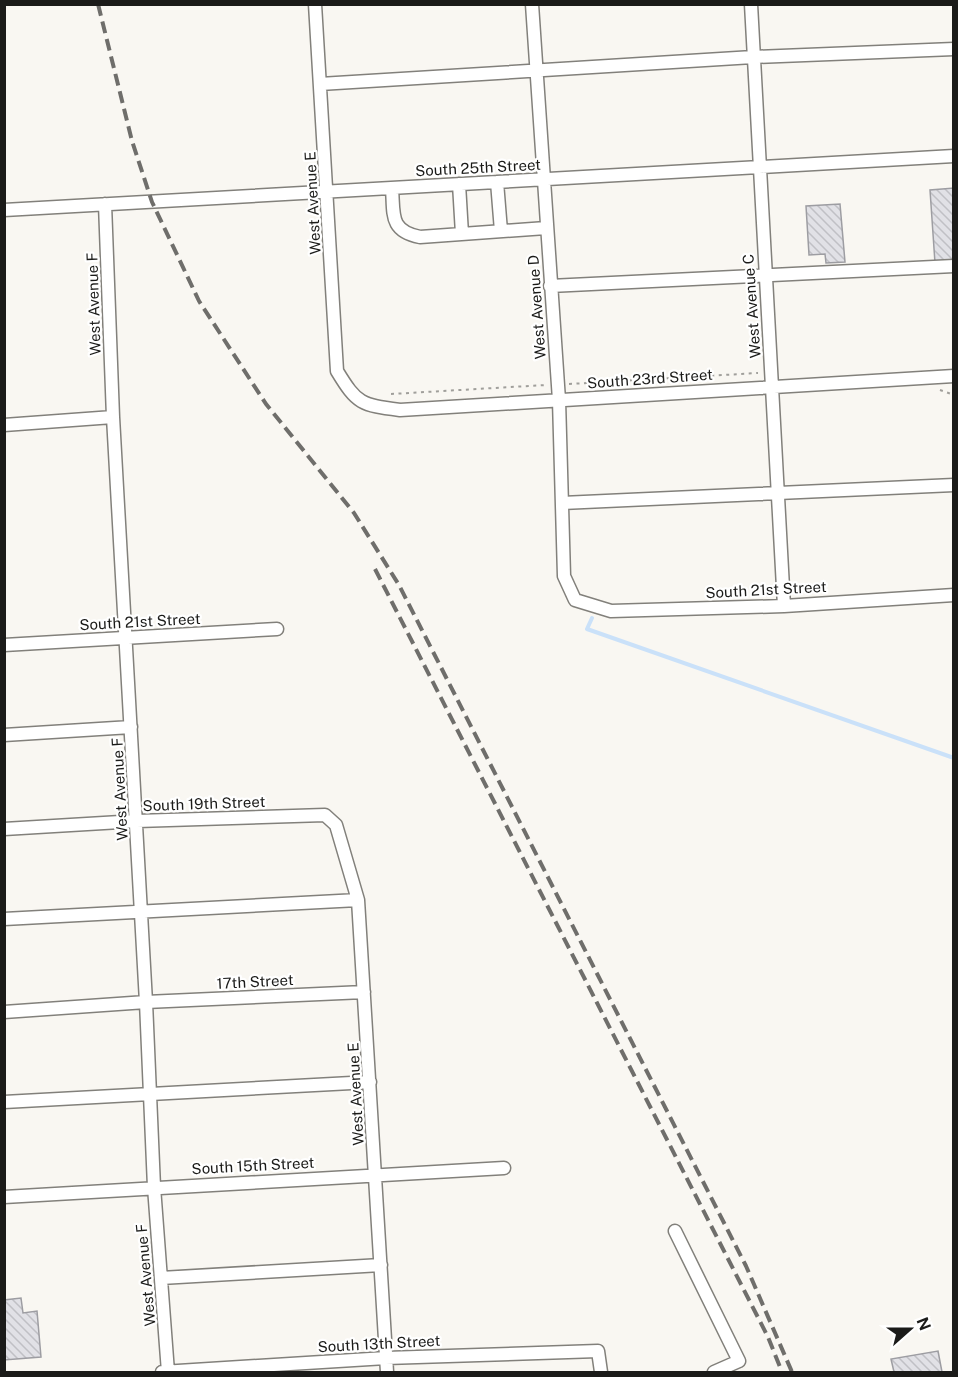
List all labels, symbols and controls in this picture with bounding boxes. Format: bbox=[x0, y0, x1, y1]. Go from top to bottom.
street label: West Avenue E bbox=[301, 151, 324, 255]
street label: South 25th Street bbox=[415, 156, 541, 179]
street label: West Avenue F bbox=[83, 252, 104, 356]
street label: West Avenue C bbox=[739, 253, 764, 359]
street label: West Avenue D bbox=[524, 254, 549, 360]
street label: South 23rd Street bbox=[587, 366, 714, 391]
street label: South 21st Street bbox=[705, 578, 827, 601]
street label: South 21st Street bbox=[79, 610, 201, 633]
street label: West Avenue F bbox=[108, 737, 131, 841]
street label: South 19th Street bbox=[142, 793, 266, 814]
street label: 17th Street bbox=[216, 971, 294, 992]
street label: West Avenue E bbox=[344, 1042, 367, 1146]
street label: South 15th Street bbox=[191, 1154, 315, 1177]
street label: West Avenue F bbox=[133, 1223, 158, 1327]
north arrow bbox=[880, 1299, 940, 1359]
text: N bbox=[912, 1315, 935, 1333]
street label: South 13th Street bbox=[317, 1332, 441, 1355]

